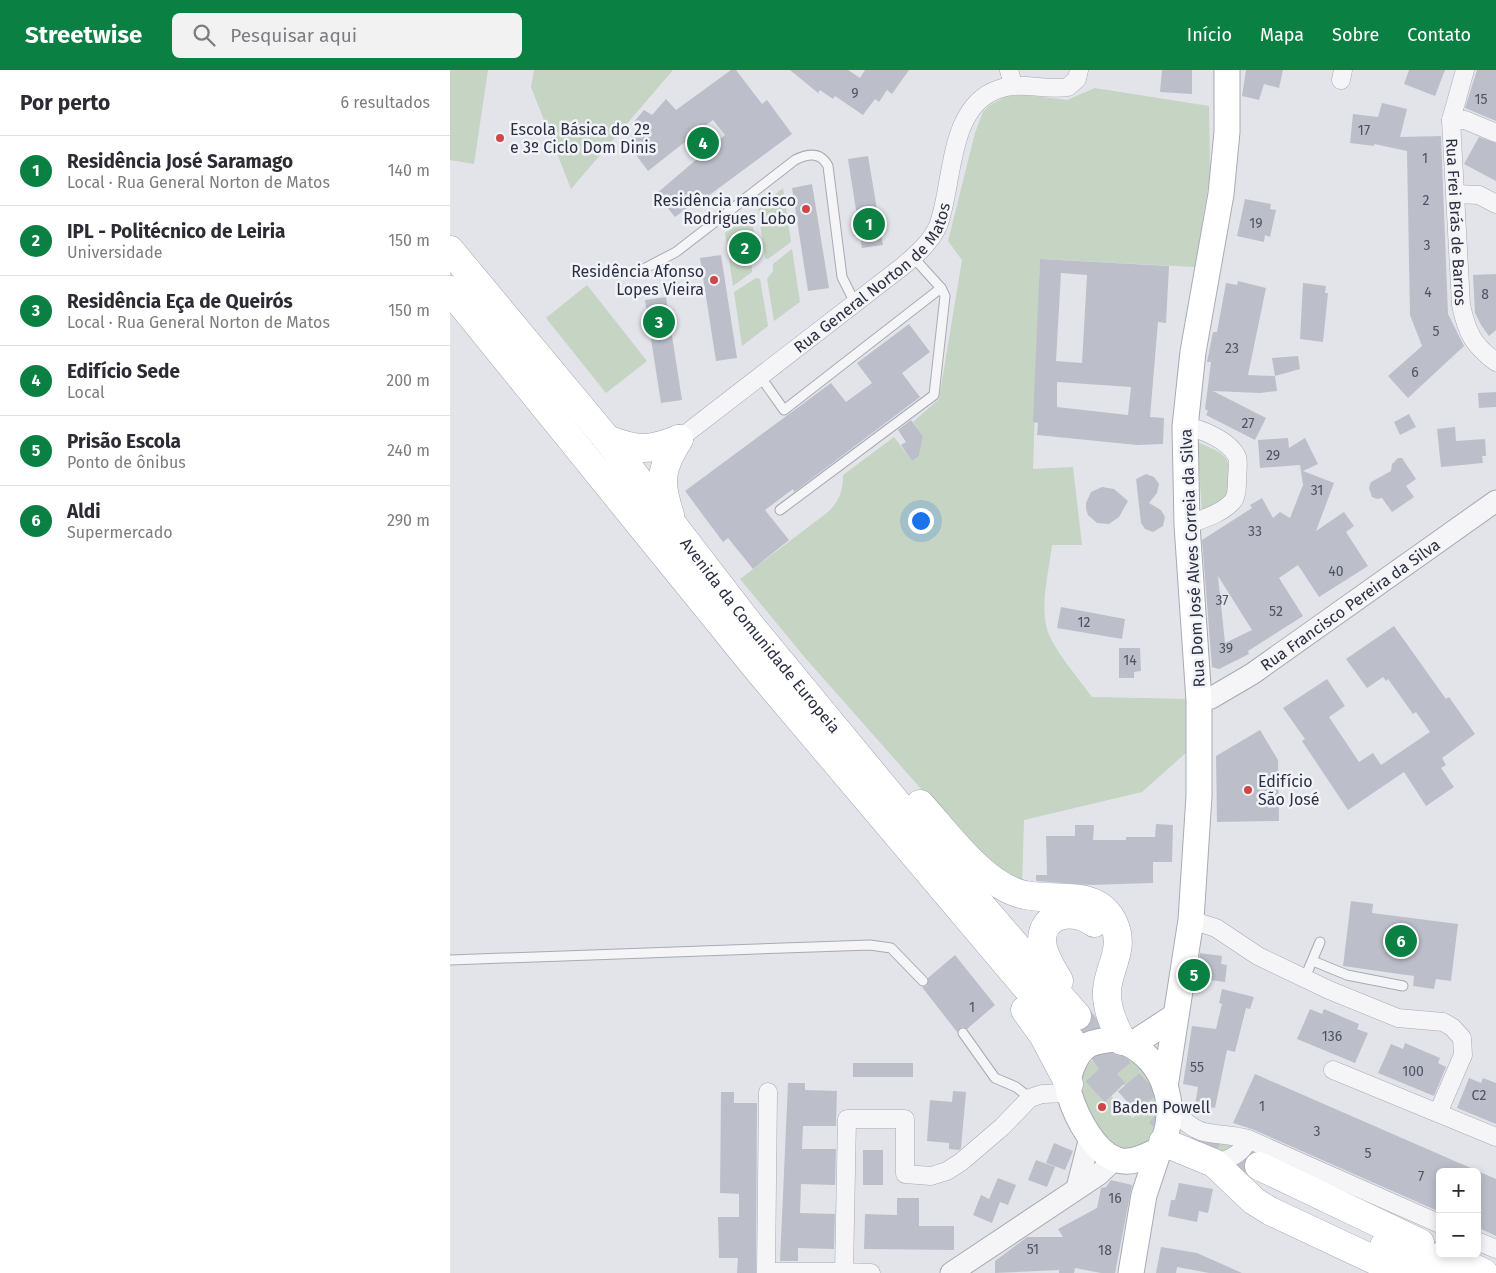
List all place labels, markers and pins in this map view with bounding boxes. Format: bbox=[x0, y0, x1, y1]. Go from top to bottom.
place label: Escola Básica do 2º e 3º Ciclo Dom Dinis bbox=[510, 120, 656, 157]
pin: 4 bbox=[687, 124, 719, 162]
marker: Escola Básica do 2º e 3º Ciclo Dom Dinis bbox=[494, 132, 506, 144]
place label: Residência rancisco Rodrigues Lobo bbox=[653, 191, 796, 228]
marker: Residência rancisco Rodrigues Lobo bbox=[800, 203, 812, 215]
pin: 1 bbox=[853, 205, 885, 243]
pin: 2 bbox=[729, 229, 761, 267]
place label: Residência Afonso Lopes Vieira bbox=[571, 262, 704, 299]
marker: Residência Afonso Lopes Vieira bbox=[708, 274, 720, 286]
pin: 3 bbox=[643, 303, 675, 341]
place label: Edifício São José bbox=[1258, 772, 1319, 809]
marker: Edifício São José bbox=[1242, 784, 1254, 796]
pin: 6 bbox=[1385, 922, 1417, 960]
pin: 5 bbox=[1178, 956, 1210, 994]
place label: Baden Powell bbox=[1112, 1098, 1210, 1117]
marker: Baden Powell bbox=[1096, 1101, 1108, 1113]

